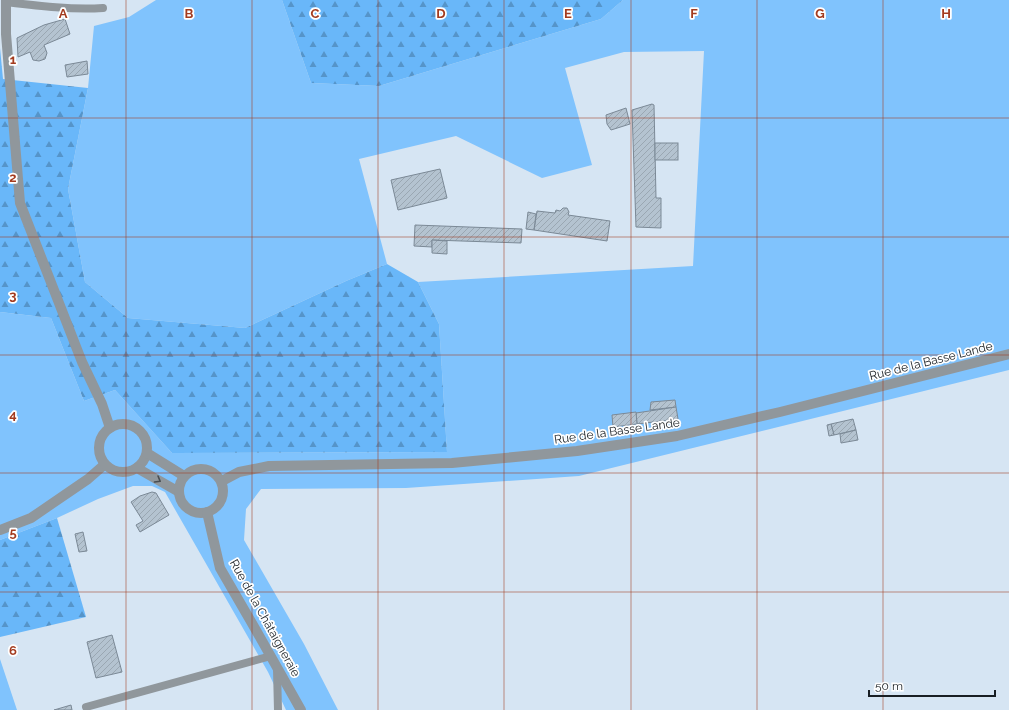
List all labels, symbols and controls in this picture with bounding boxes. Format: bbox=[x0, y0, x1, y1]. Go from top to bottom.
text: A bbox=[59, 6, 68, 21]
text: B bbox=[185, 6, 194, 21]
text: C bbox=[311, 6, 320, 21]
text: D bbox=[436, 6, 446, 21]
text: E bbox=[564, 6, 572, 21]
text: F bbox=[690, 6, 698, 21]
text: G bbox=[815, 6, 825, 21]
text: H bbox=[941, 6, 951, 21]
text: 1 bbox=[10, 52, 17, 67]
text: 2 bbox=[9, 170, 17, 185]
text: 3 bbox=[9, 288, 17, 303]
street label: Rue de la Basse Lande bbox=[868, 339, 994, 383]
text: 4 bbox=[9, 407, 17, 422]
street label: Rue de la Basse Lande bbox=[553, 415, 681, 447]
one-way arrow bbox=[154, 475, 161, 482]
text: 5 bbox=[9, 525, 17, 540]
street label: Rue de la Châtaigneraie bbox=[227, 557, 303, 679]
text: 6 bbox=[9, 643, 17, 658]
scale bar bbox=[869, 672, 995, 698]
text: 50 m bbox=[875, 679, 903, 693]

